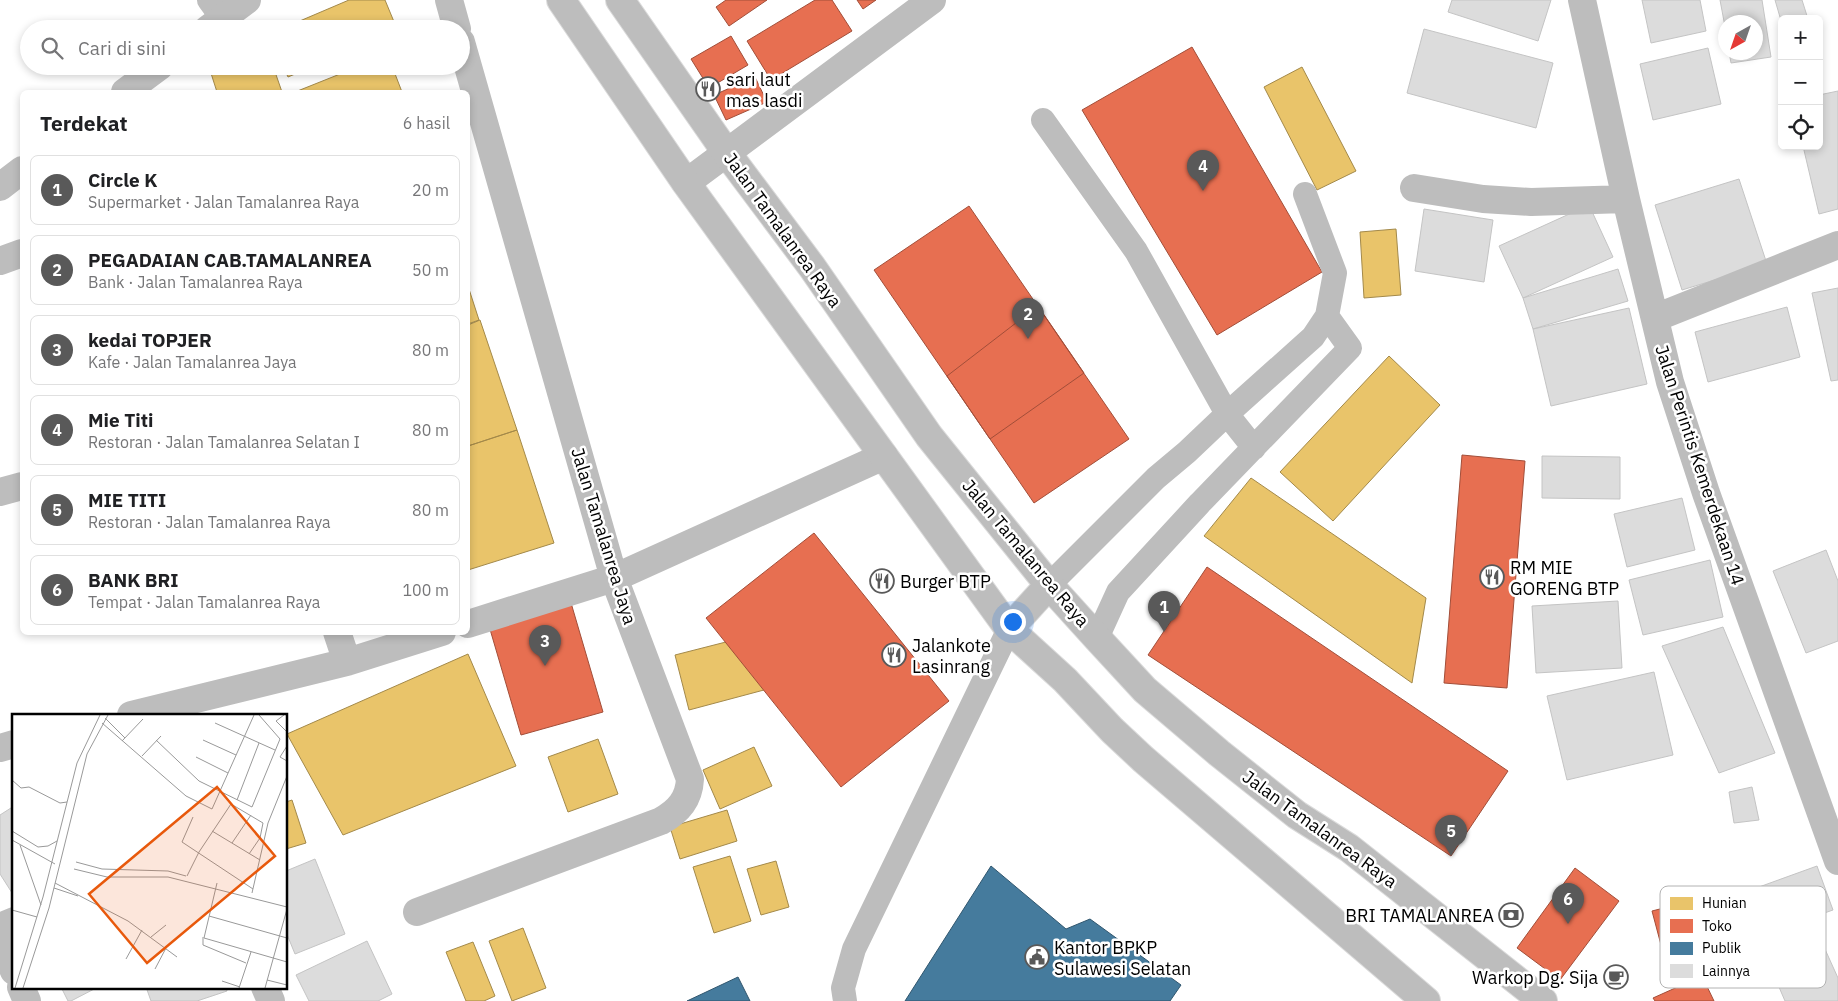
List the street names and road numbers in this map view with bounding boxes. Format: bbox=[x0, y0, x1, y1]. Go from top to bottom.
street label: Jalan Tamalanrea Raya bbox=[719, 148, 847, 312]
street label: Jalan Perintis Kemerdekaan 14 bbox=[1650, 342, 1750, 588]
street label: Jalan Tamalanrea Jaya bbox=[566, 445, 642, 628]
street label: Jalan Tamalanrea Raya bbox=[957, 474, 1095, 632]
street label: Jalan Tamalanrea Raya bbox=[1238, 765, 1402, 893]

